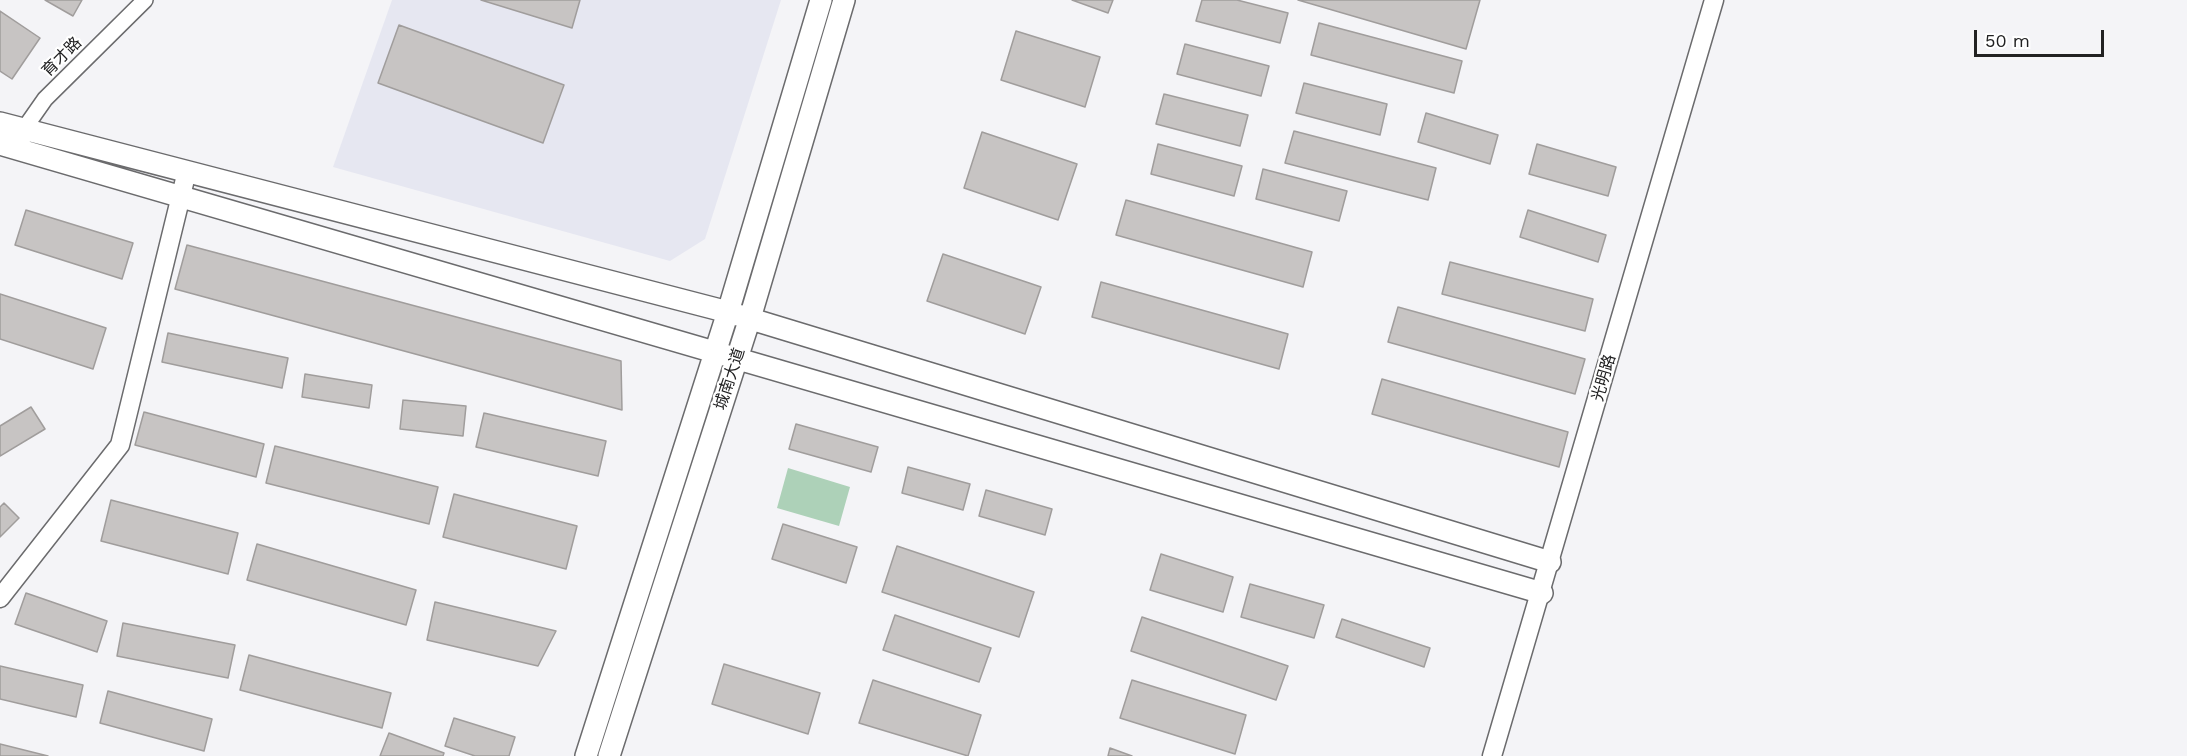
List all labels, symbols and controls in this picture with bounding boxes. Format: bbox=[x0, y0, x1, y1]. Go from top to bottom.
scale bar bbox=[1977, 18, 2108, 56]
text: 50 m bbox=[1985, 30, 2030, 51]
street label: 育才路 bbox=[38, 33, 86, 81]
street label: 城南大道 bbox=[711, 346, 749, 412]
street label: 光明路 bbox=[1588, 352, 1620, 404]

